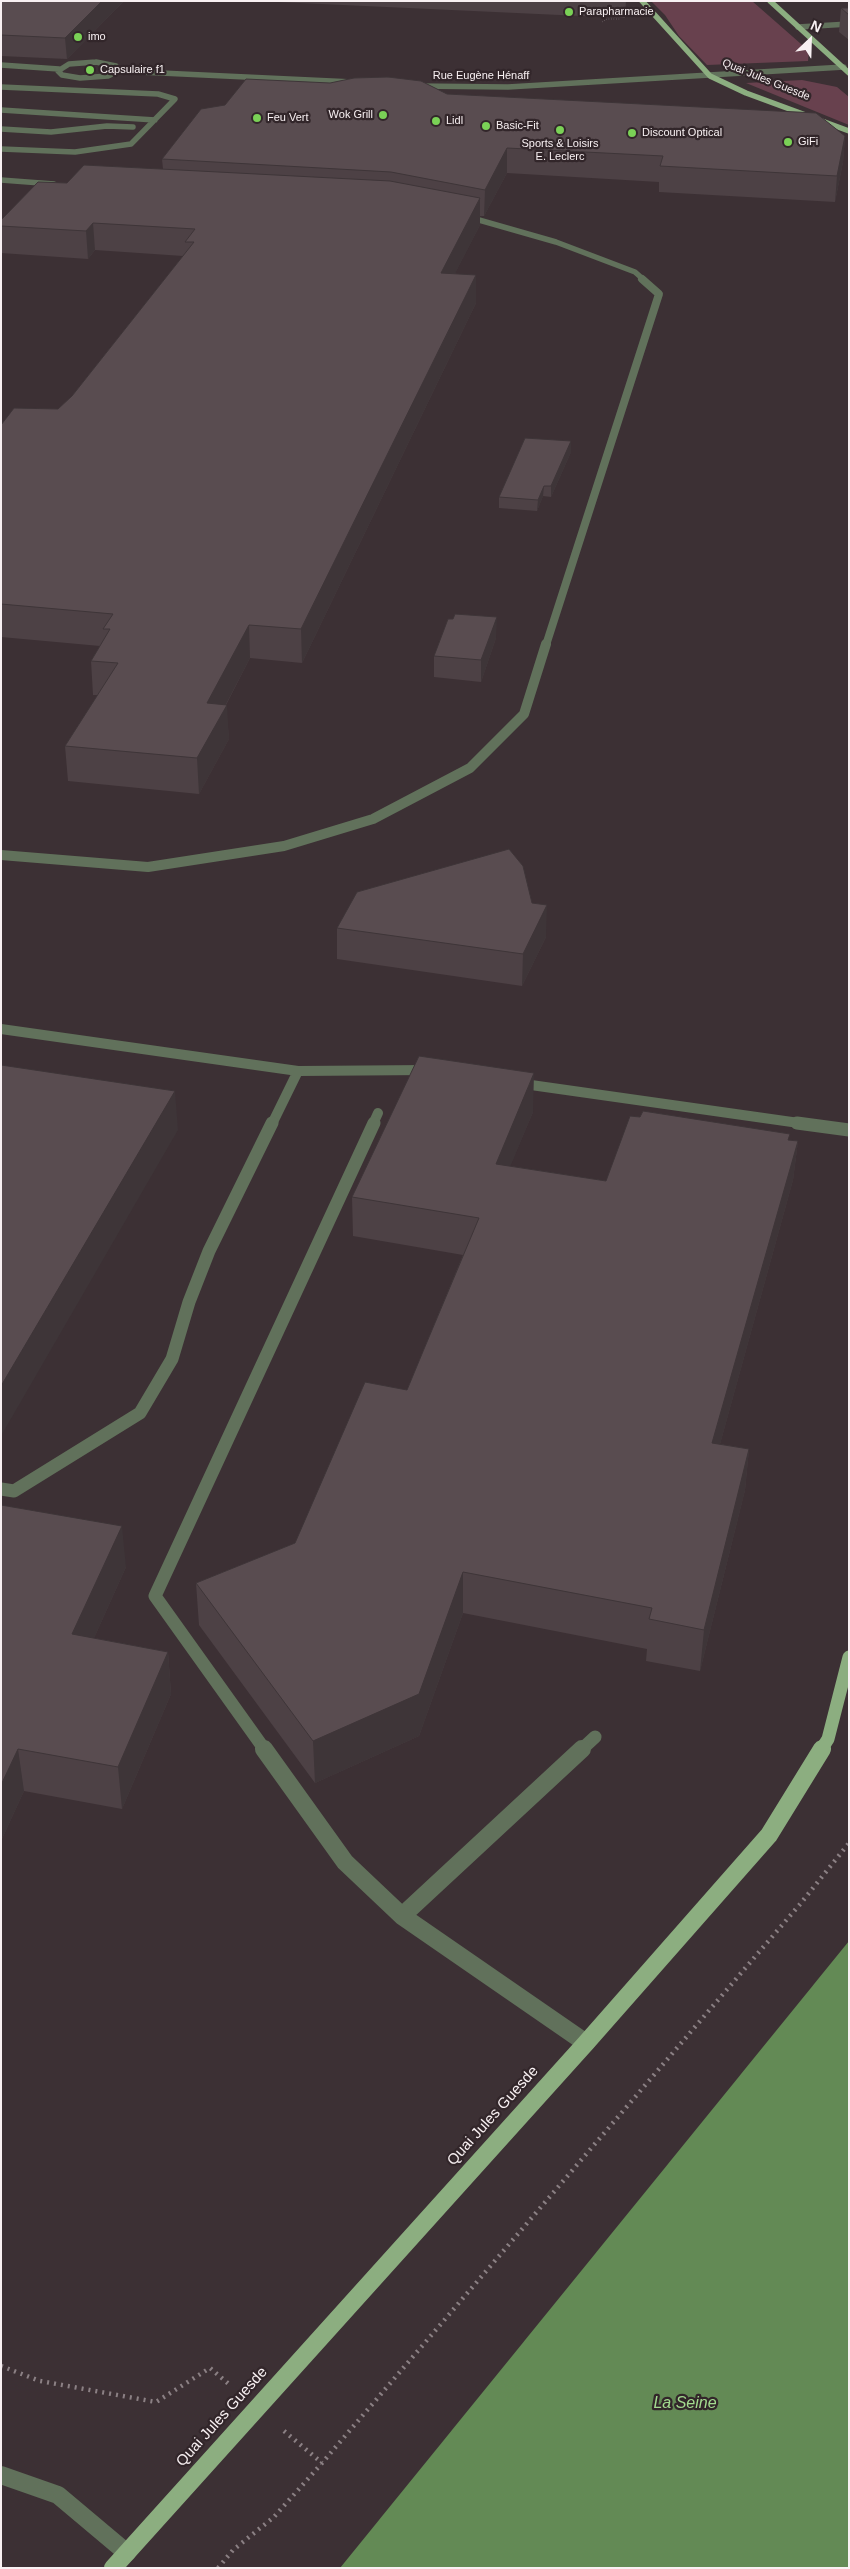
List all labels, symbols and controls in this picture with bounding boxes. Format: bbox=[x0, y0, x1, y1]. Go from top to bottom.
place label: Parapharmacie bbox=[579, 5, 654, 19]
marker: Parapharmacie bbox=[563, 6, 575, 18]
north arrow bbox=[785, 15, 835, 65]
text: N bbox=[808, 17, 824, 36]
place label: imo bbox=[88, 30, 106, 44]
marker: imo bbox=[72, 31, 84, 43]
street label: Quai Jules Guesde bbox=[720, 56, 812, 104]
place label: Capsulaire f1 bbox=[100, 63, 165, 77]
marker: Capsulaire f1 bbox=[84, 64, 96, 76]
street label: Rue Eugène Hénaff bbox=[433, 69, 529, 83]
place label: Wok Grill bbox=[329, 108, 373, 122]
marker: Wok Grill bbox=[377, 109, 389, 121]
place label: Feu Vert bbox=[267, 111, 309, 125]
marker: Feu Vert bbox=[251, 112, 263, 124]
place label: Lidl bbox=[446, 114, 463, 128]
marker: Lidl bbox=[430, 115, 442, 127]
place label: Basic-Fit bbox=[496, 119, 539, 133]
marker: Basic-Fit bbox=[480, 120, 492, 132]
marker: Sports & Loisirs E. Leclerc bbox=[554, 124, 566, 136]
place label: Discount Optical bbox=[642, 126, 722, 140]
marker: Discount Optical bbox=[626, 127, 638, 139]
place label: GiFi bbox=[798, 135, 818, 149]
marker: GiFi bbox=[782, 136, 794, 148]
place label: Sports & Loisirs E. Leclerc bbox=[521, 137, 599, 163]
street label: Quai Jules Guesde bbox=[444, 2063, 542, 2169]
street label: Quai Jules Guesde bbox=[173, 2364, 271, 2470]
water label: La Seine bbox=[653, 2394, 717, 2414]

